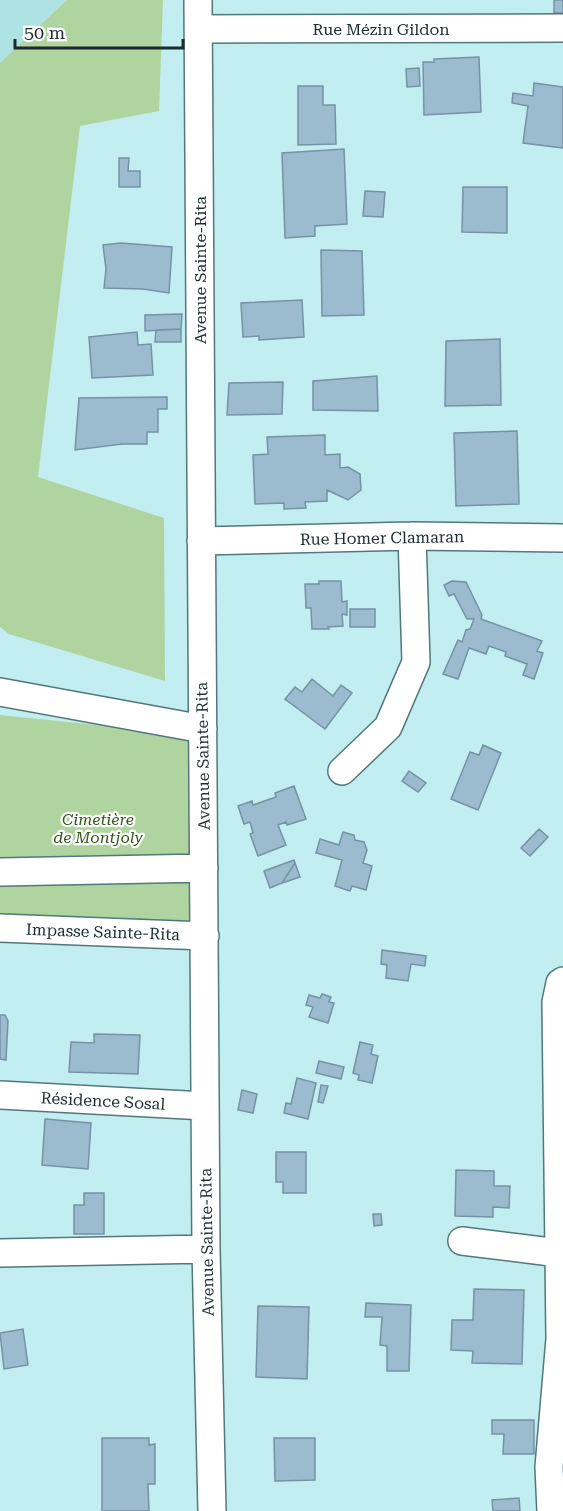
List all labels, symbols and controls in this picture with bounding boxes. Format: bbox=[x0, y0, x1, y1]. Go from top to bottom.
scale bar bbox=[15, 12, 183, 50]
street label: Rue Mézin Gildon bbox=[312, 20, 450, 39]
text: 50 m bbox=[24, 22, 65, 43]
street label: Avenue Sainte-Rita bbox=[191, 196, 210, 344]
street label: Rue Homer Clamaran bbox=[300, 527, 464, 549]
street label: Avenue Sainte-Rita bbox=[192, 682, 214, 830]
park label: Cimetière de Montjoly bbox=[53, 810, 144, 847]
street label: Impasse Sainte-Rita bbox=[26, 920, 181, 944]
street label: Résidence Sosal bbox=[40, 1088, 166, 1114]
street label: Avenue Sainte-Rita bbox=[196, 1168, 218, 1316]

